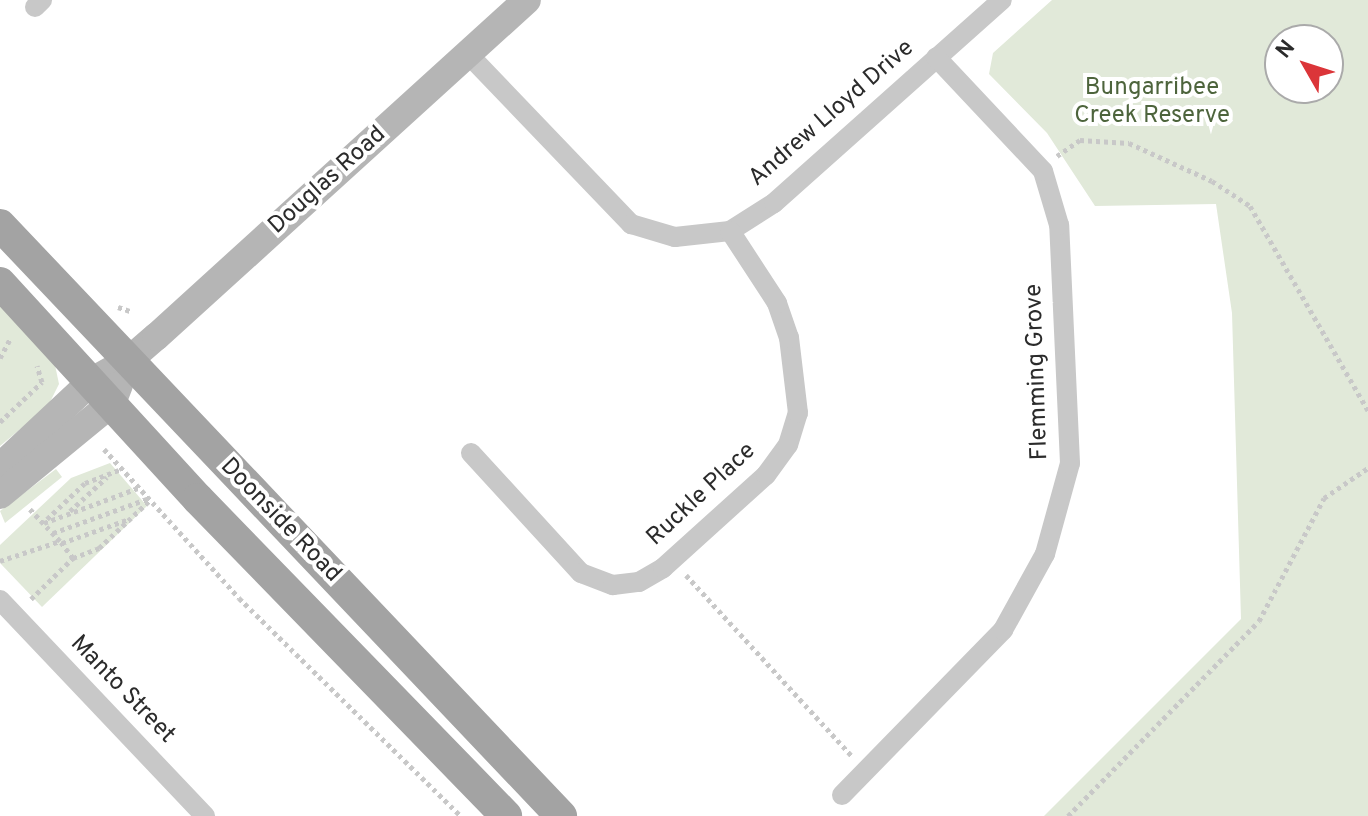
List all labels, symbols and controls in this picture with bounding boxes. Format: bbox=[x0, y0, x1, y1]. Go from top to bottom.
north arrow bbox=[1264, 24, 1344, 104]
street label: Andrew Lloyd Drive bbox=[744, 34, 920, 194]
text: N bbox=[1271, 35, 1302, 64]
park label: Bungarribee Creek Reserve bbox=[1074, 75, 1230, 131]
street label: Douglas Road bbox=[263, 121, 393, 241]
street label: Flemming Grove bbox=[1021, 283, 1055, 461]
street label: Ruckle Place bbox=[642, 437, 762, 553]
street label: Doonside Road bbox=[213, 453, 347, 589]
street label: Manto Street bbox=[64, 630, 180, 750]

